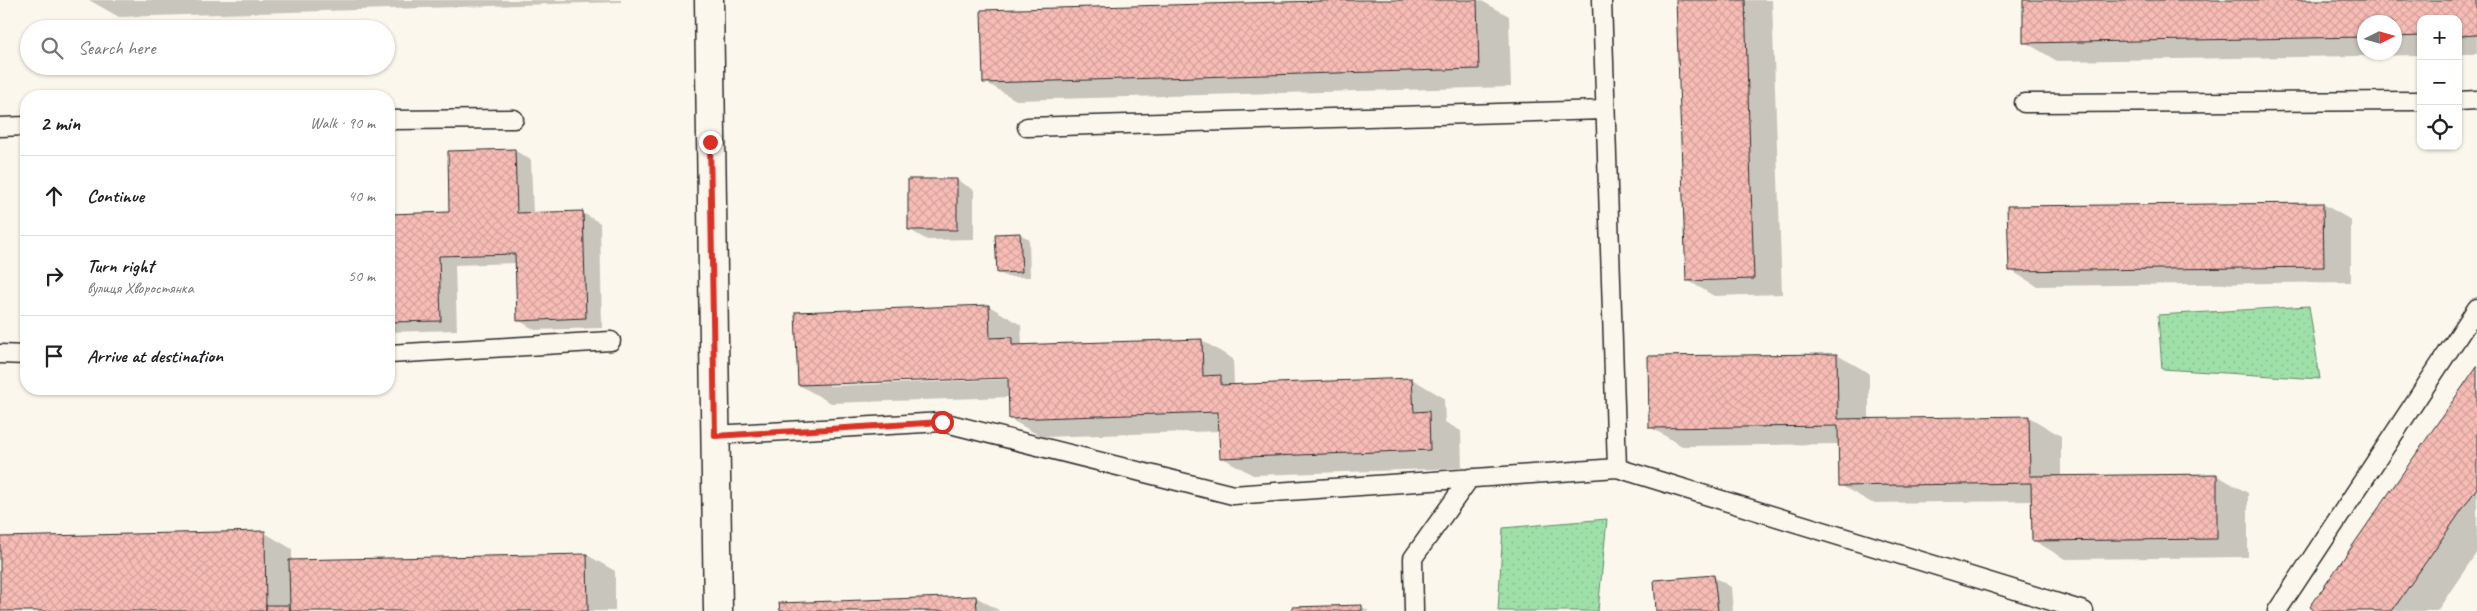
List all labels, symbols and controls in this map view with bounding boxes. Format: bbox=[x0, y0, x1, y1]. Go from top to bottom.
north arrow bbox=[2357, 15, 2402, 60]
map controls bbox=[2417, 15, 2462, 150]
button: + bbox=[2417, 15, 2462, 60]
search box bbox=[20, 20, 395, 75]
icon: search bbox=[38, 34, 66, 62]
text: Search here bbox=[78, 36, 155, 60]
button: − bbox=[2417, 60, 2462, 105]
button: locate bbox=[2417, 105, 2462, 150]
text: 2 min bbox=[40, 110, 80, 136]
text: Walk · 90 m bbox=[310, 113, 375, 133]
route end bbox=[699, 131, 722, 154]
icon: ahead bbox=[40, 182, 68, 210]
text: Continue bbox=[87, 184, 144, 208]
text: 40 m bbox=[348, 186, 375, 206]
text: Turn right bbox=[87, 254, 154, 278]
icon: right bbox=[40, 262, 68, 290]
text: 50 m bbox=[348, 266, 375, 286]
text: вулиця Хворостянка bbox=[87, 278, 194, 298]
icon: arrive bbox=[40, 342, 68, 370]
text: Arrive at destination bbox=[87, 344, 223, 368]
route start bbox=[931, 411, 954, 434]

